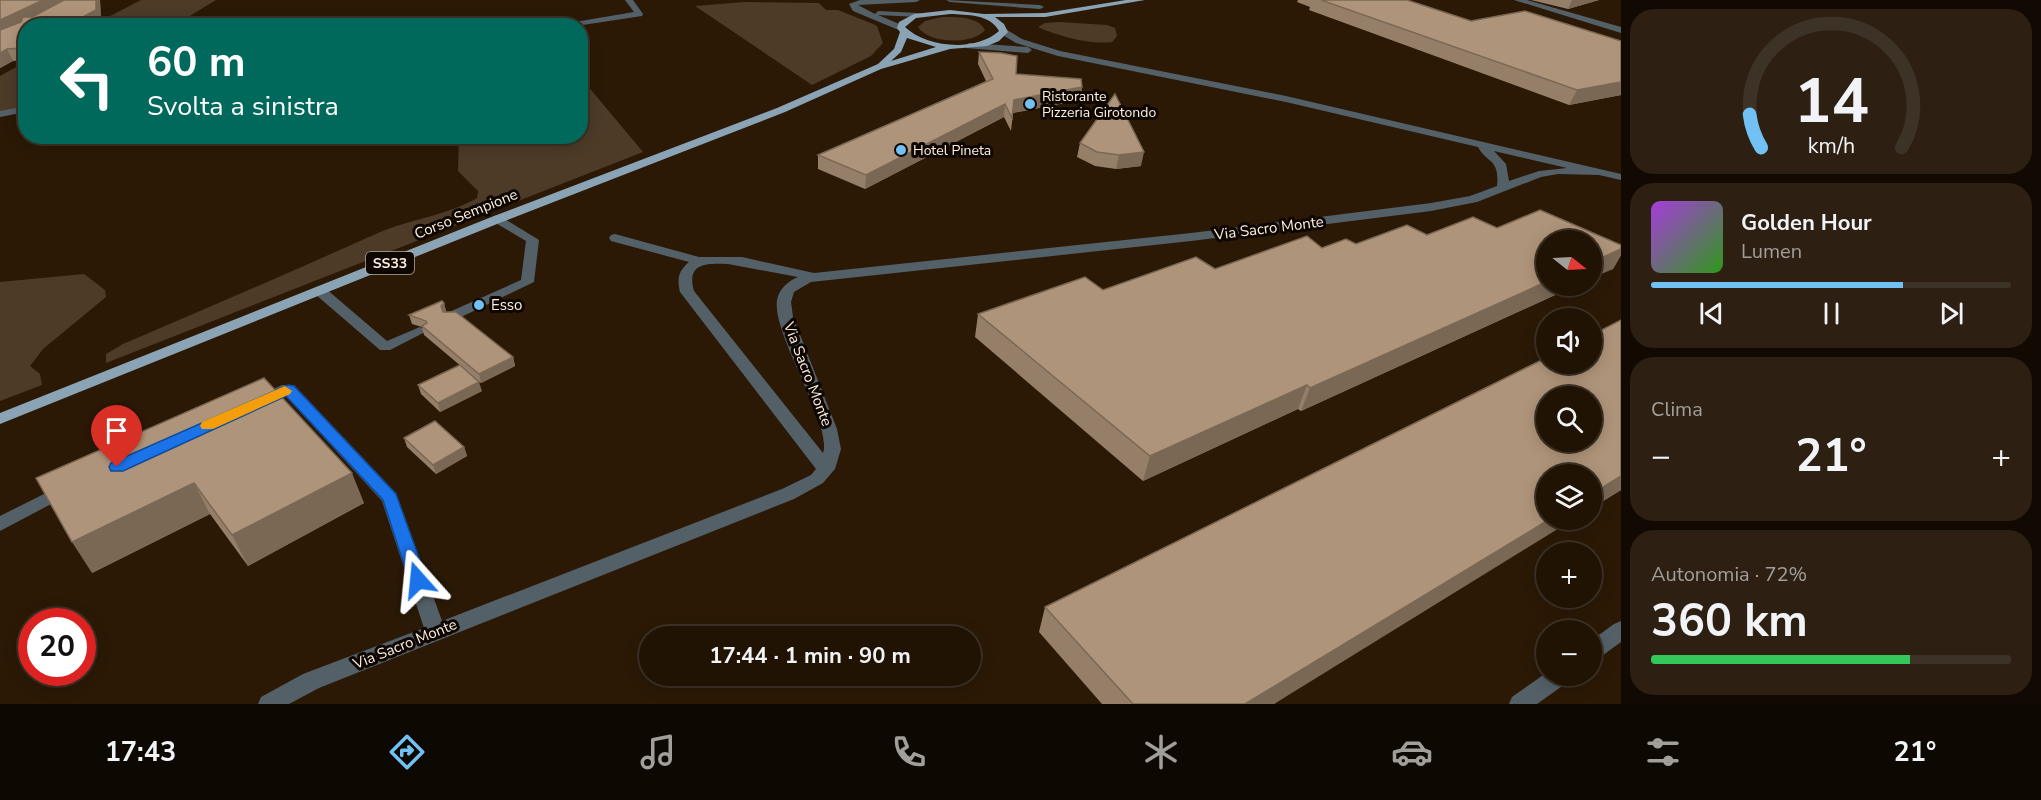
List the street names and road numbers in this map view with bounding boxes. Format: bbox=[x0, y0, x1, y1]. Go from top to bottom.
street label: Corso Sempione bbox=[411, 184, 521, 244]
street label: Via Sacro Monte bbox=[1212, 211, 1325, 245]
road number: SS33 bbox=[366, 252, 414, 274]
street label: Via Sacro Monte bbox=[779, 318, 837, 429]
street label: Via Sacro Monte bbox=[349, 614, 460, 674]

